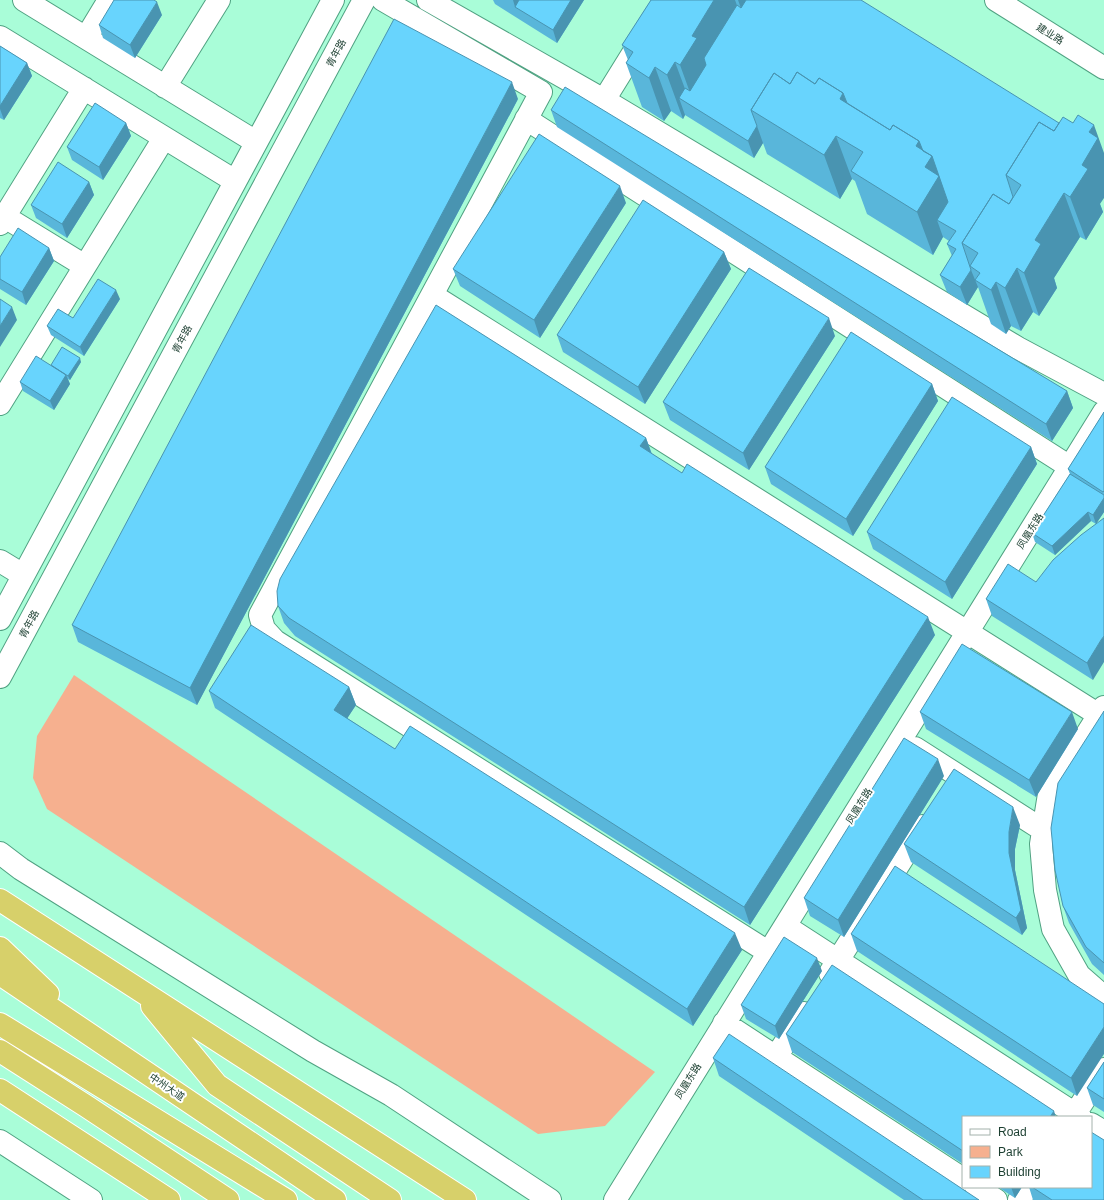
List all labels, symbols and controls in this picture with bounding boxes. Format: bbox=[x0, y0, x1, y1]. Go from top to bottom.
street label: 建业路 bbox=[1034, 21, 1066, 47]
street label: 青年路 bbox=[324, 37, 348, 69]
street label: 青年路 bbox=[170, 323, 194, 355]
street label: 凤凰东路 bbox=[1015, 511, 1045, 551]
street label: 青年路 bbox=[17, 608, 41, 640]
street label: 凤凰东路 bbox=[844, 786, 874, 826]
street label: 凤凰东路 bbox=[673, 1061, 703, 1101]
street label: 中州大道 bbox=[147, 1071, 187, 1103]
legend bbox=[962, 1116, 1092, 1188]
text: Road bbox=[998, 1125, 1027, 1139]
text: Park bbox=[998, 1145, 1024, 1159]
text: Building bbox=[998, 1165, 1041, 1179]

